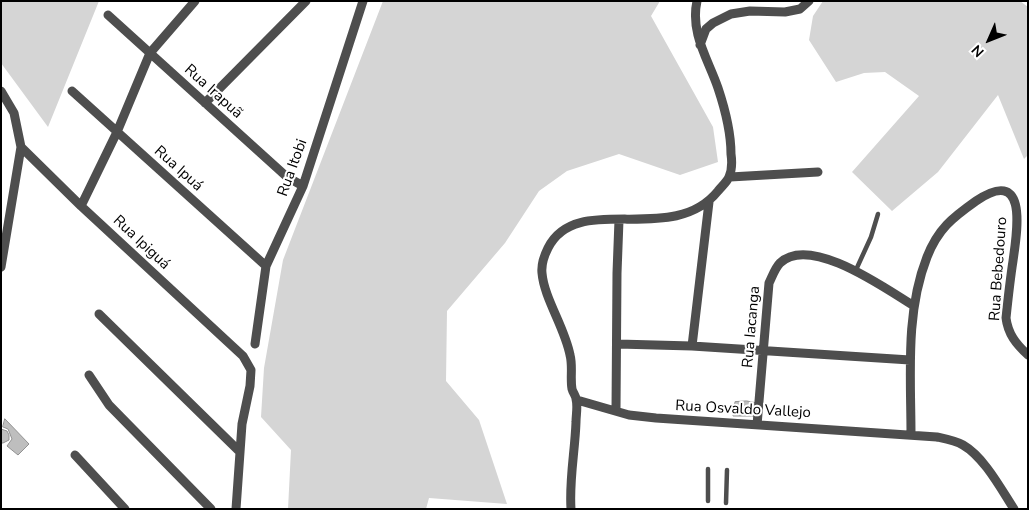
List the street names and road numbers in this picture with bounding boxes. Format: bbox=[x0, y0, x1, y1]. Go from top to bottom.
street label: Rua Irapuã bbox=[180, 61, 246, 123]
street label: Rua Itobi bbox=[274, 137, 312, 199]
street label: Rua Ipuá bbox=[150, 143, 206, 195]
street label: Rua Ipiguá bbox=[109, 212, 173, 274]
street label: Rua Bebedouro bbox=[986, 216, 1012, 322]
street label: Rua Iacanga bbox=[739, 285, 765, 369]
street label: Rua Osvaldo Vallejo bbox=[675, 397, 811, 423]

